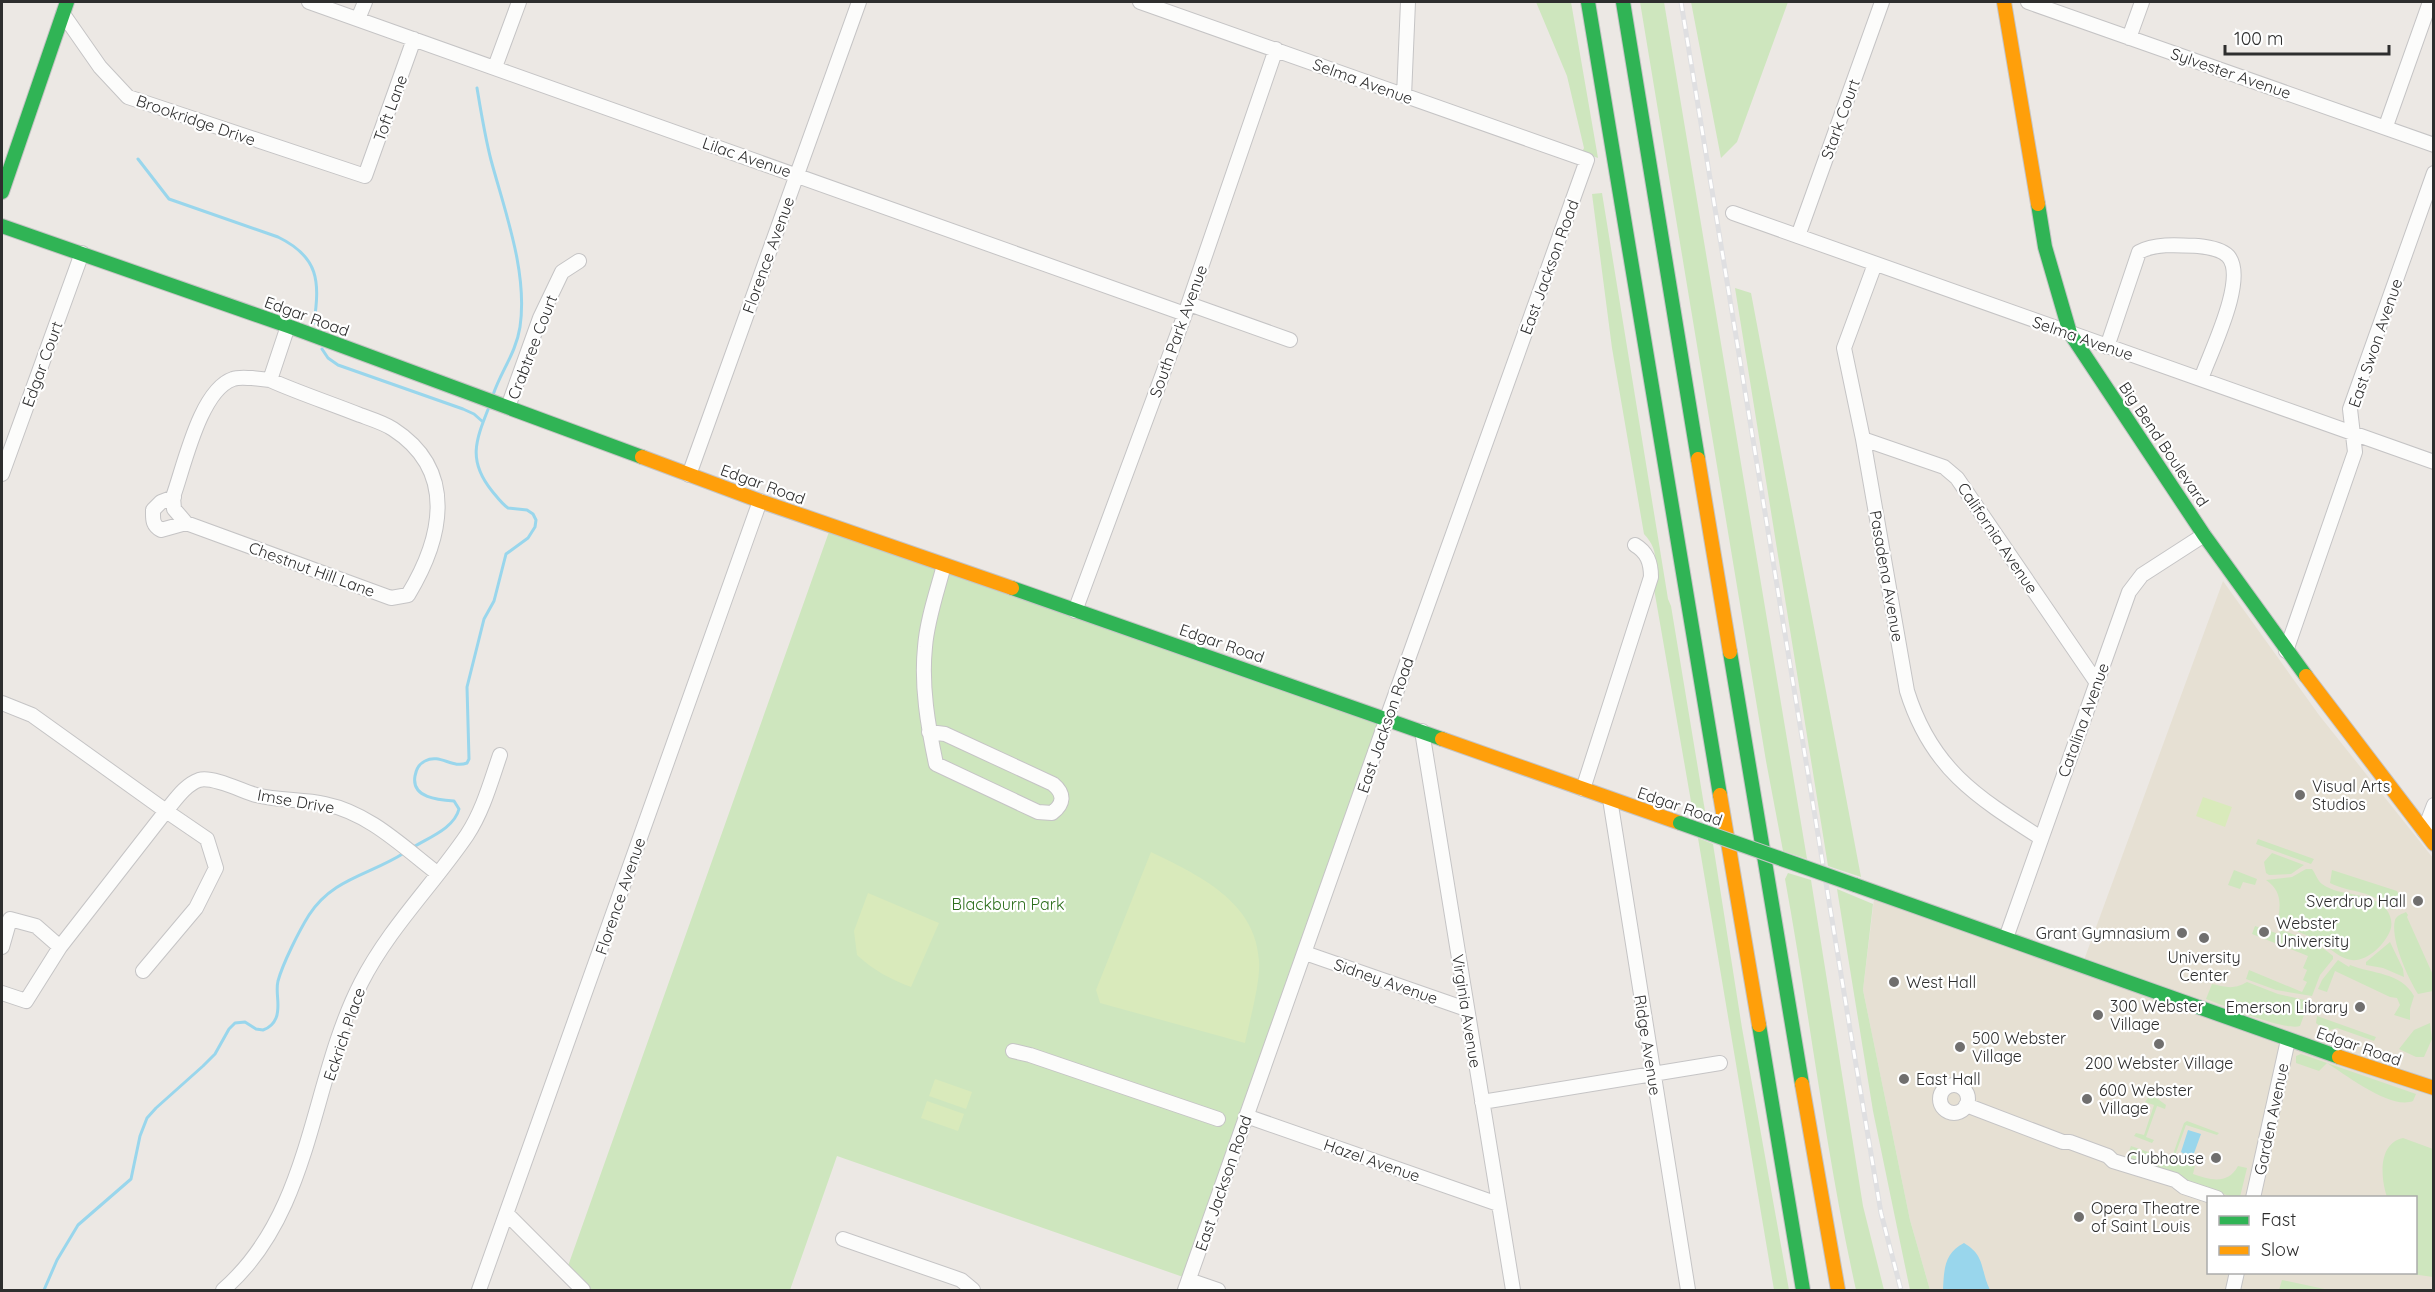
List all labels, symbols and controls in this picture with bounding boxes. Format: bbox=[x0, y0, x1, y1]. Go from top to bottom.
scale bar bbox=[2225, 18, 2388, 56]
text: 100 m bbox=[2234, 27, 2283, 50]
street label: Sylvester Avenue bbox=[2168, 43, 2294, 103]
street label: Selma Avenue bbox=[1310, 54, 1416, 108]
street label: Toft Lane bbox=[369, 72, 411, 144]
street label: Stark Court bbox=[1816, 76, 1864, 162]
street label: Brookridge Drive bbox=[134, 90, 258, 150]
street label: Lilac Avenue bbox=[700, 132, 794, 182]
street label: Florence Avenue bbox=[738, 194, 798, 316]
street label: East Jackson Road bbox=[1515, 197, 1583, 337]
street label: South Park Avenue bbox=[1145, 262, 1211, 400]
street label: East Swon Avenue bbox=[2344, 276, 2406, 410]
street label: Edgar Road bbox=[262, 291, 352, 341]
street label: Crabtree Court bbox=[503, 292, 561, 402]
street label: Selma Avenue bbox=[2030, 311, 2136, 365]
street label: Edgar Court bbox=[17, 318, 67, 410]
street label: Big Bend Boulevard bbox=[2115, 378, 2213, 510]
street label: Edgar Road bbox=[718, 459, 808, 509]
street label: California Avenue bbox=[1953, 479, 2043, 597]
street label: Pasadena Avenue bbox=[1866, 509, 1908, 643]
street label: Chestnut Hill Lane bbox=[246, 537, 378, 601]
street label: Edgar Road bbox=[1177, 619, 1267, 667]
street label: East Jackson Road bbox=[1352, 655, 1418, 795]
street label: Catalina Avenue bbox=[2053, 660, 2113, 780]
place label: Visual Arts Studios bbox=[2312, 776, 2390, 814]
street label: Edgar Road bbox=[1635, 782, 1725, 830]
street label: Imse Drive bbox=[256, 784, 336, 818]
marker: Visual Arts Studios bbox=[2293, 788, 2307, 802]
street label: Florence Avenue bbox=[591, 835, 649, 957]
place label: Sverdrup Hall bbox=[2306, 891, 2406, 911]
park label: Blackburn Park bbox=[952, 894, 1064, 914]
marker: Sverdrup Hall bbox=[2411, 894, 2425, 908]
place label: Webster University bbox=[2276, 913, 2349, 951]
place label: Grant Gymnasium bbox=[2036, 923, 2170, 943]
marker: Webster University bbox=[2257, 925, 2271, 939]
marker: Grant Gymnasium bbox=[2175, 926, 2189, 940]
marker: University Center bbox=[2197, 931, 2211, 945]
place label: University Center bbox=[2167, 947, 2241, 985]
street label: Virginia Avenue bbox=[1448, 953, 1486, 1069]
street label: Sidney Avenue bbox=[1331, 954, 1441, 1008]
place label: West Hall bbox=[1906, 972, 1976, 992]
marker: West Hall bbox=[1887, 975, 1901, 989]
street label: Eckrich Place bbox=[319, 985, 369, 1083]
street label: Ridge Avenue bbox=[1630, 993, 1666, 1097]
place label: 300 Webster Village bbox=[2110, 996, 2204, 1034]
place label: Emerson Library bbox=[2226, 997, 2348, 1017]
marker: Emerson Library bbox=[2353, 1000, 2367, 1014]
marker: 300 Webster Village bbox=[2091, 1008, 2105, 1022]
street label: Edgar Road bbox=[2314, 1022, 2404, 1070]
place label: 500 Webster Village bbox=[1972, 1028, 2066, 1066]
marker: 200 Webster Village bbox=[2152, 1037, 2166, 1051]
marker: 500 Webster Village bbox=[1953, 1040, 1967, 1054]
place label: 200 Webster Village bbox=[2085, 1053, 2233, 1073]
street label: Garden Avenue bbox=[2249, 1061, 2293, 1177]
place label: East Hall bbox=[1916, 1069, 1981, 1089]
marker: East Hall bbox=[1897, 1072, 1911, 1086]
place label: 600 Webster Village bbox=[2099, 1080, 2193, 1118]
marker: 600 Webster Village bbox=[2080, 1092, 2094, 1106]
street label: East Jackson Road bbox=[1190, 1113, 1256, 1253]
street label: Hazel Avenue bbox=[1321, 1134, 1423, 1186]
place label: Clubhouse bbox=[2127, 1148, 2204, 1168]
marker: Clubhouse bbox=[2209, 1151, 2223, 1165]
legend bbox=[2207, 1196, 2417, 1274]
place label: Opera Theatre of Saint Louis bbox=[2091, 1198, 2200, 1236]
text: Fast bbox=[2261, 1208, 2296, 1231]
marker: Opera Theatre of Saint Louis bbox=[2072, 1210, 2086, 1224]
text: Slow bbox=[2261, 1238, 2299, 1261]

